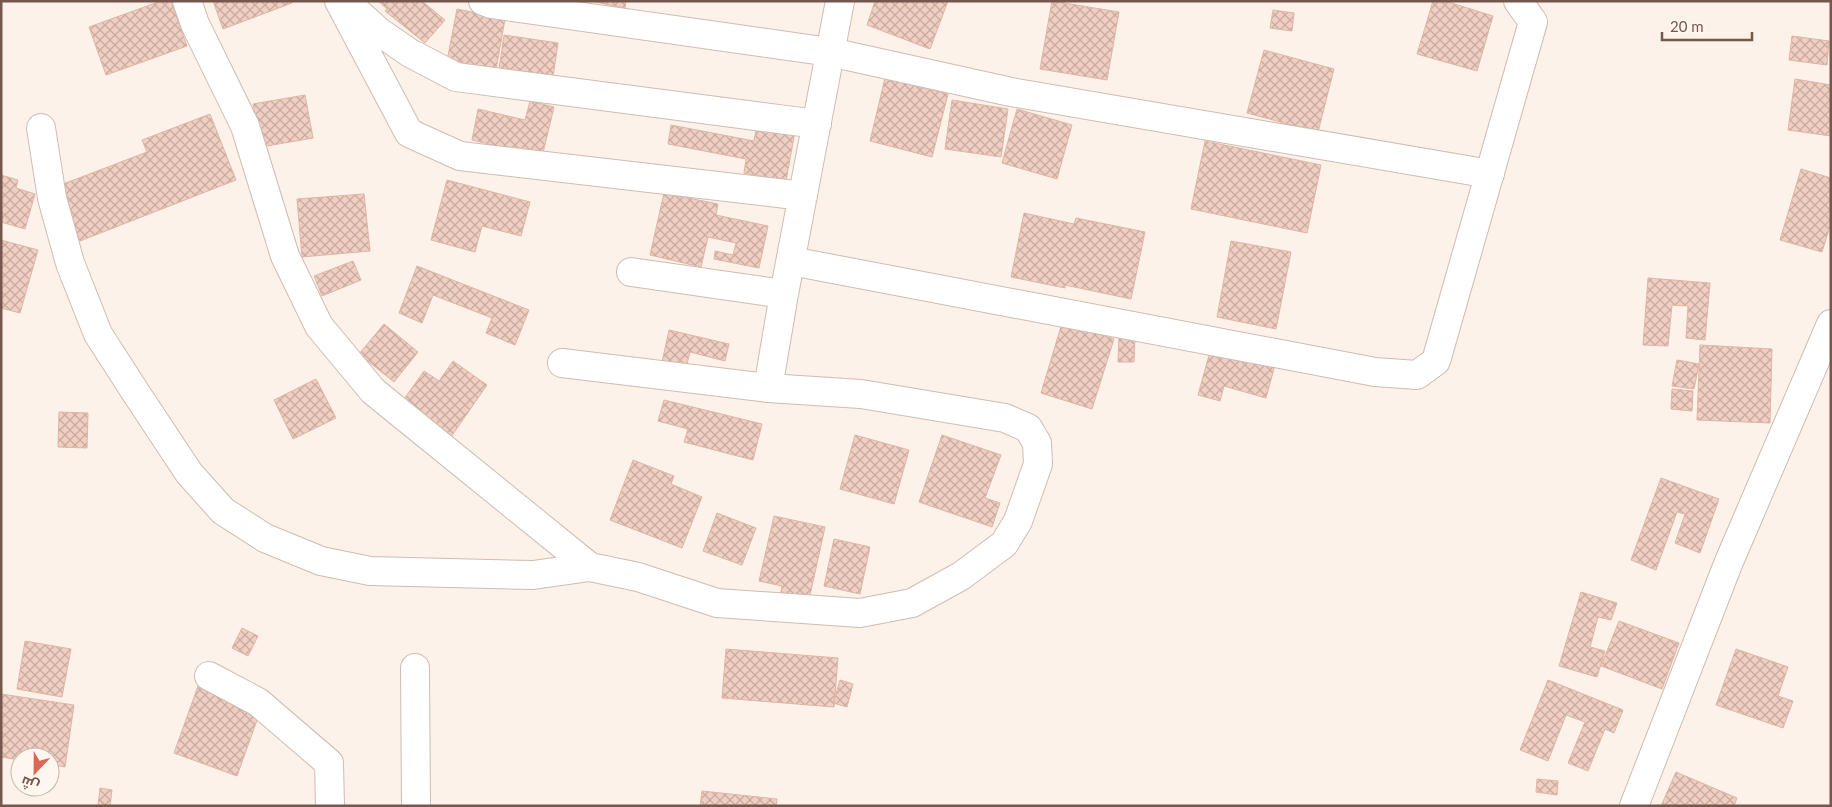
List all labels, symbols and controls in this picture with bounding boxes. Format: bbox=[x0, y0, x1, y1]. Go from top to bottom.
scale bar bbox=[1662, 10, 1752, 42]
text: 20 m bbox=[1670, 17, 1704, 35]
north arrow bbox=[10, 747, 60, 797]
text: ش bbox=[18, 772, 42, 796]

